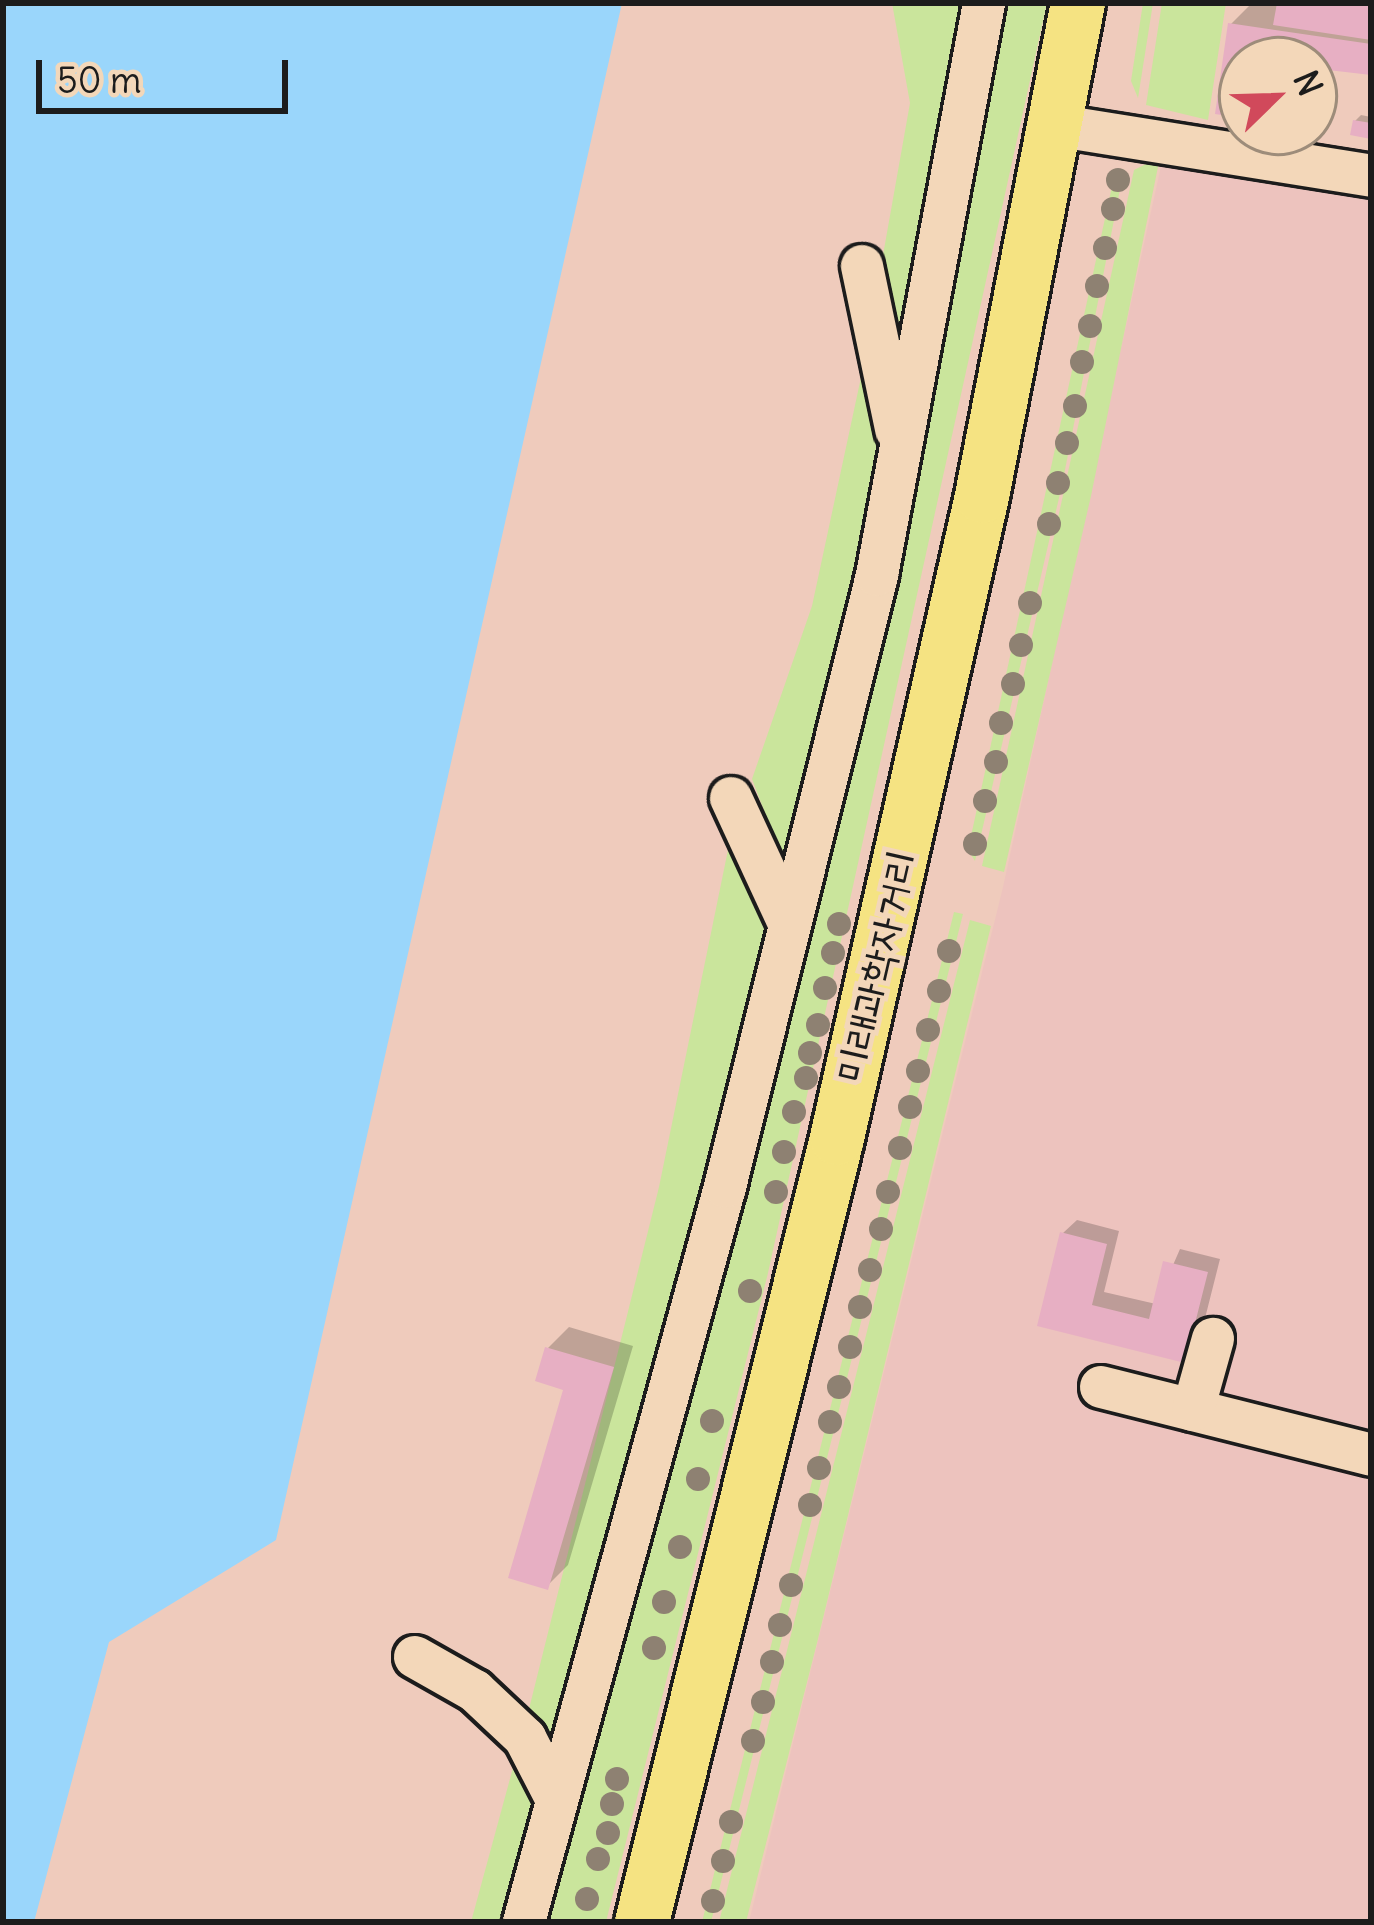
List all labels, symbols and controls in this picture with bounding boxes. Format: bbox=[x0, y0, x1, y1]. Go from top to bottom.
scale bar bbox=[42, 36, 294, 110]
north arrow bbox=[1218, 36, 1338, 156]
text: 50 m bbox=[57, 58, 142, 103]
text: N bbox=[1285, 64, 1332, 102]
street label: 미래과학자거리 bbox=[825, 845, 927, 1087]

